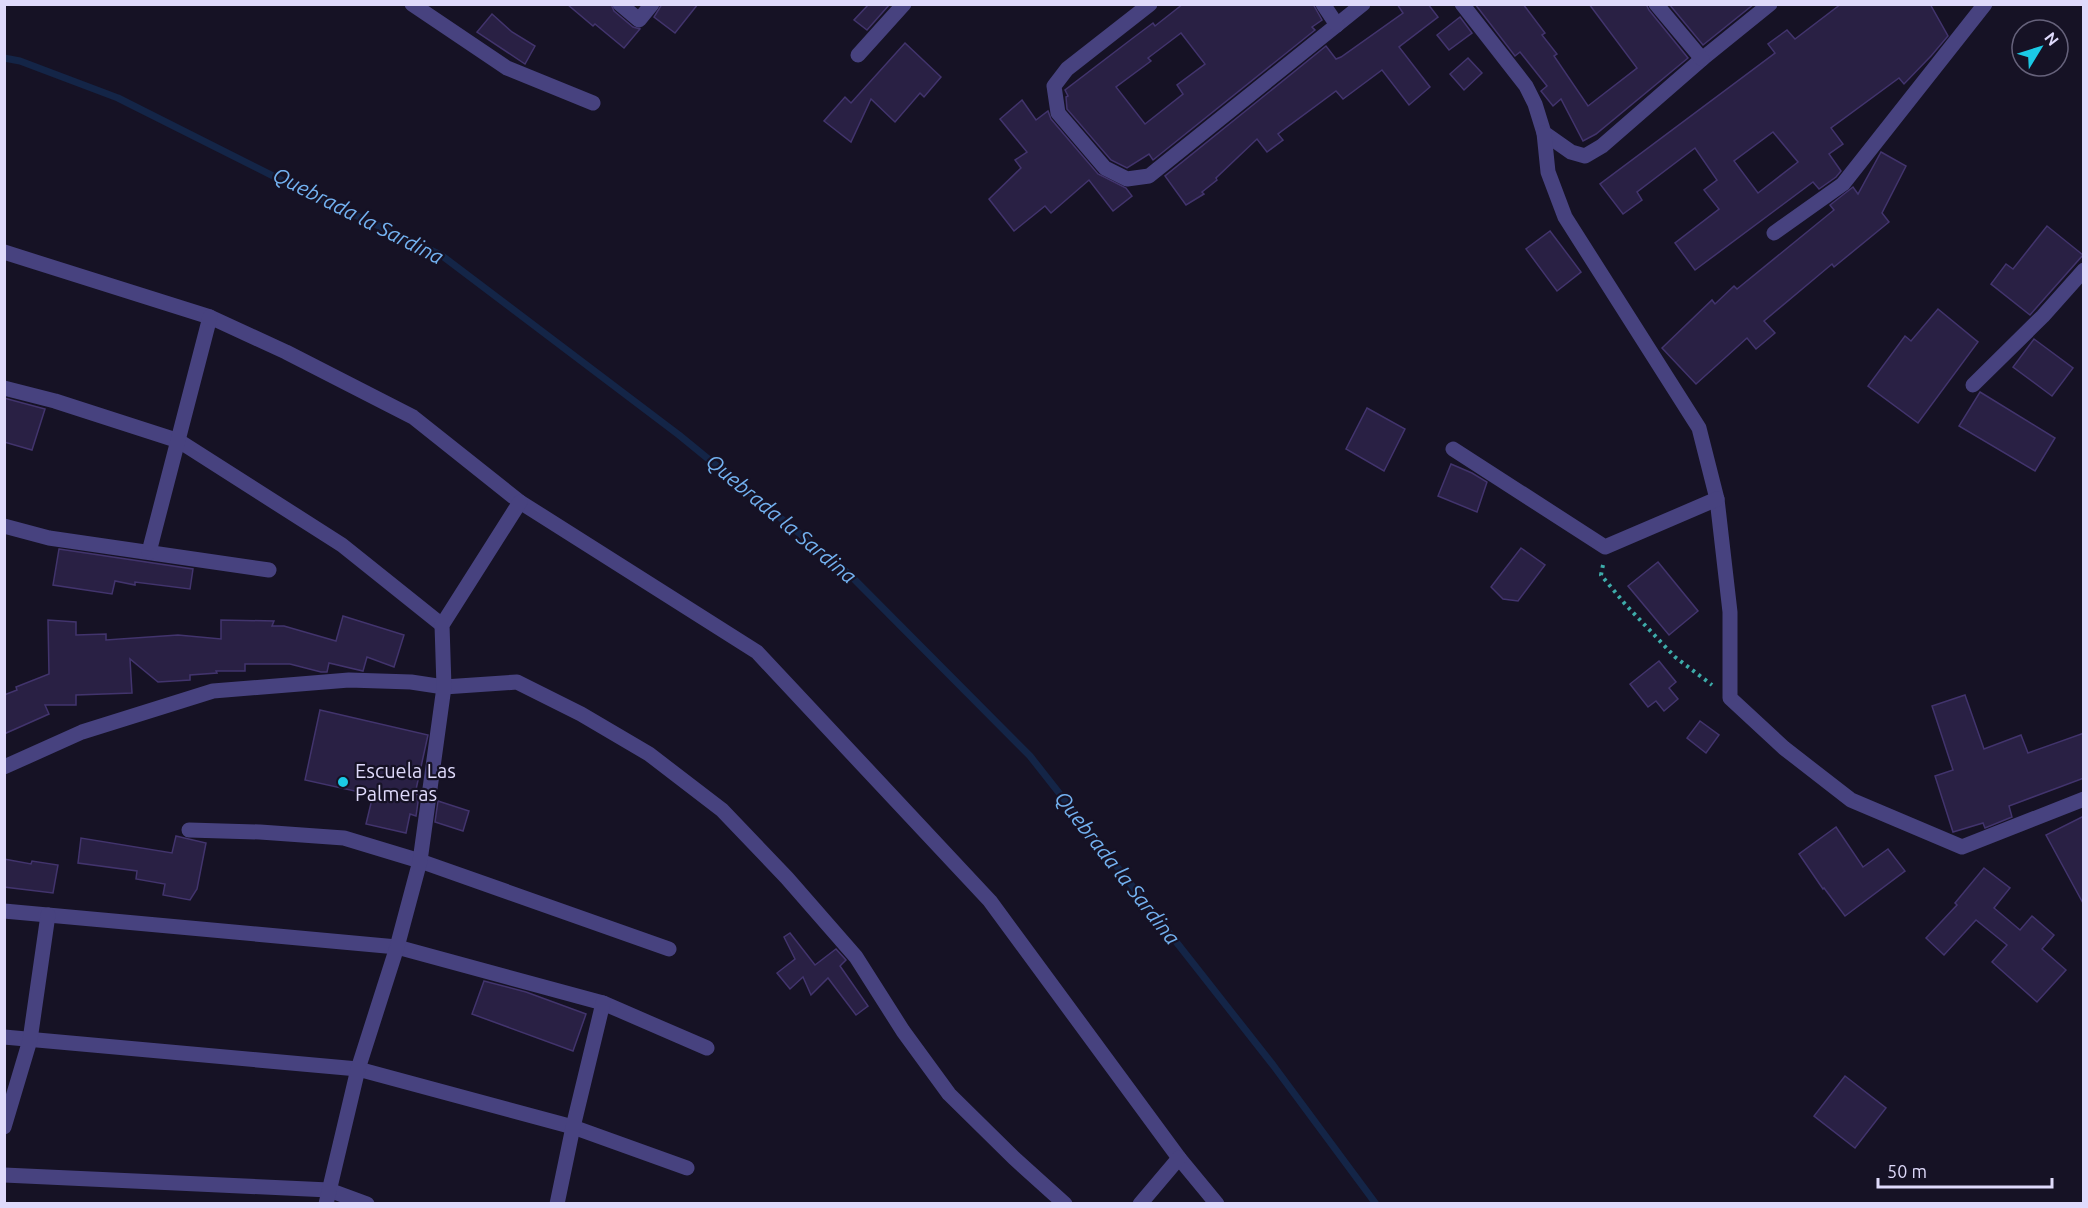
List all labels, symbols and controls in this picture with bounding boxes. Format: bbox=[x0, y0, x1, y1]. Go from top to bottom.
north arrow bbox=[2010, 18, 2070, 78]
text: N bbox=[2041, 29, 2063, 49]
water label: Quebrada la Sardina bbox=[269, 162, 448, 269]
water label: Quebrada la Sardina bbox=[701, 449, 861, 589]
place label: Escuela Las Palmeras bbox=[355, 759, 456, 805]
marker: Escuela Las Palmeras bbox=[336, 775, 350, 789]
water label: Quebrada la Sardina bbox=[1050, 786, 1185, 950]
scale bar bbox=[1878, 1151, 2052, 1189]
text: 50 m bbox=[1887, 1161, 1927, 1181]

